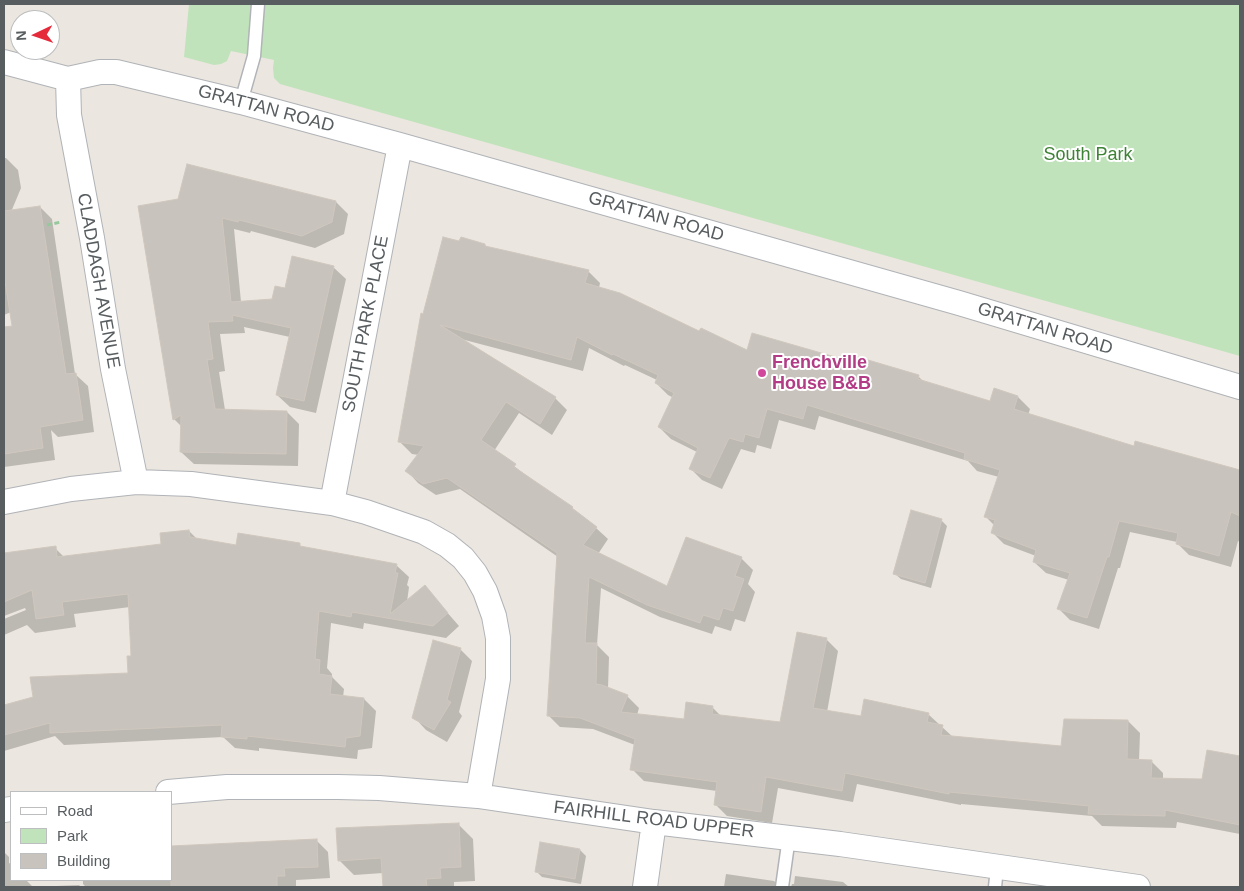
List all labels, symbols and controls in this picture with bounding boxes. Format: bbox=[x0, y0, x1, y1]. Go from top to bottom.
north arrow bbox=[10, 10, 60, 60]
text: N bbox=[13, 30, 29, 41]
street label: GRATTAN ROAD bbox=[195, 80, 337, 138]
park label: South Park bbox=[1043, 144, 1133, 166]
street label: GRATTAN ROAD bbox=[586, 187, 726, 247]
street label: CLADDAGH AVENUE bbox=[72, 192, 124, 370]
street label: SOUTH PARK PLACE bbox=[338, 234, 394, 414]
street label: GRATTAN ROAD bbox=[975, 298, 1115, 360]
place label: Frenchville House B&B bbox=[772, 352, 871, 394]
marker: Frenchville House B&B bbox=[756, 367, 768, 379]
legend bbox=[10, 791, 172, 881]
street label: FAIRHILL ROAD UPPER bbox=[552, 797, 756, 843]
text: Road bbox=[57, 802, 93, 819]
text: Park bbox=[57, 827, 88, 844]
text: Building bbox=[57, 852, 110, 869]

